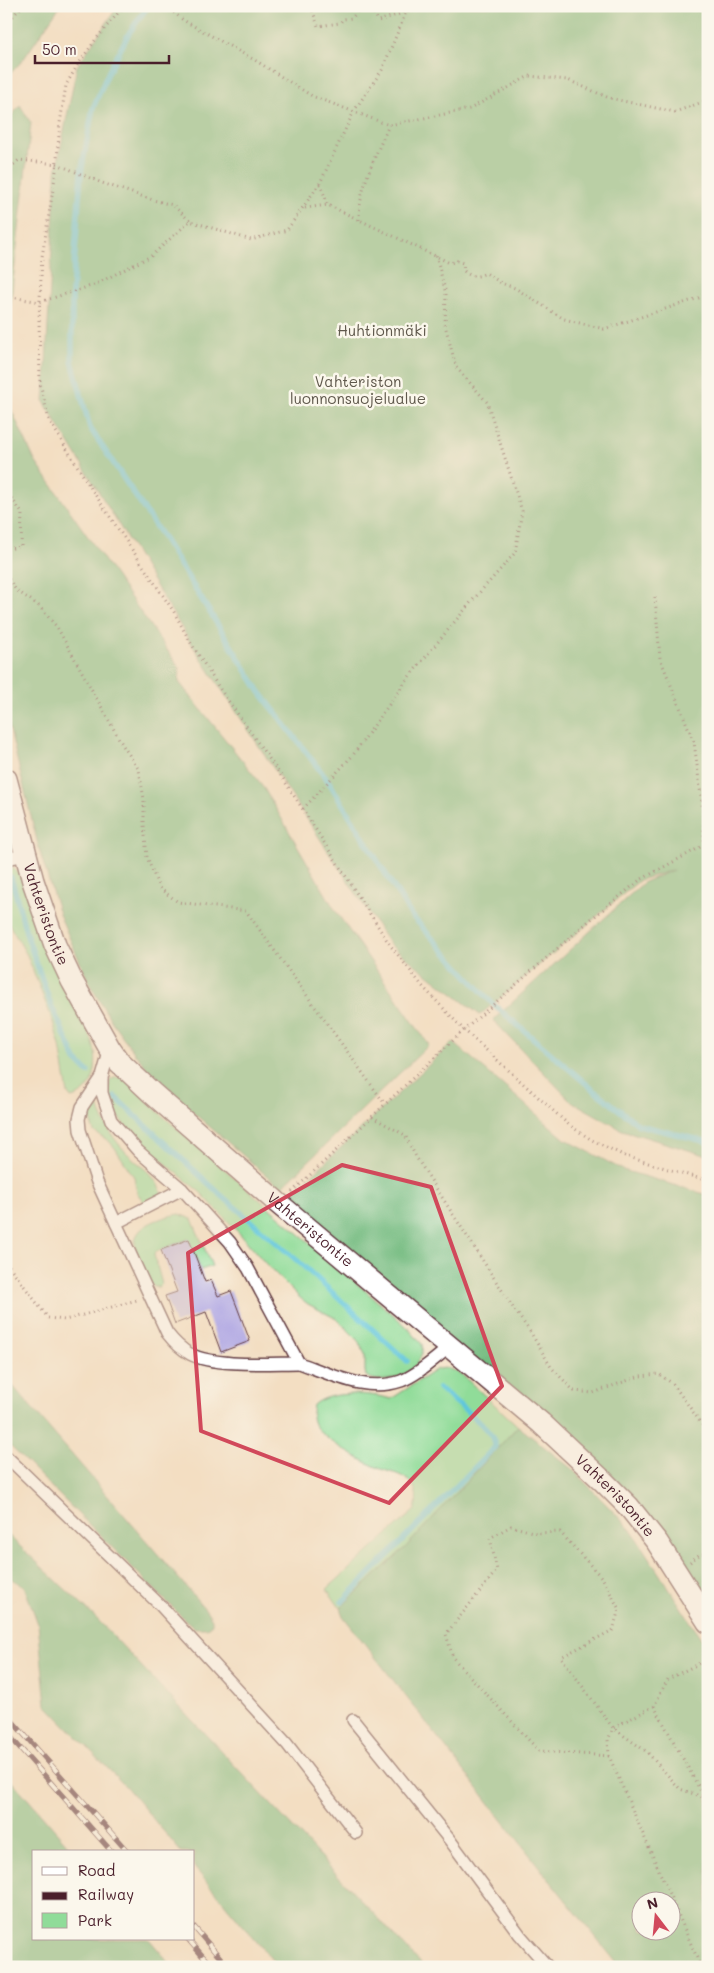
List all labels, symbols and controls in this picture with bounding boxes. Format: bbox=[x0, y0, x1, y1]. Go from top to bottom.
scale bar bbox=[35, 32, 169, 64]
text: 50 m bbox=[42, 39, 77, 59]
park label: Huhtionmäki bbox=[337, 320, 427, 340]
park label: Vahteriston luonnonsuojelualue bbox=[290, 371, 426, 408]
street label: Vahteristontie bbox=[20, 861, 74, 968]
street label: Vahteristontie bbox=[263, 1187, 358, 1271]
street label: Vahteristontie bbox=[572, 1449, 660, 1541]
legend bbox=[32, 1850, 195, 1940]
text: Road bbox=[78, 1860, 115, 1880]
text: Railway bbox=[78, 1884, 134, 1904]
north arrow bbox=[632, 1890, 682, 1940]
text: N bbox=[645, 1892, 660, 1914]
text: Park bbox=[78, 1910, 112, 1930]

